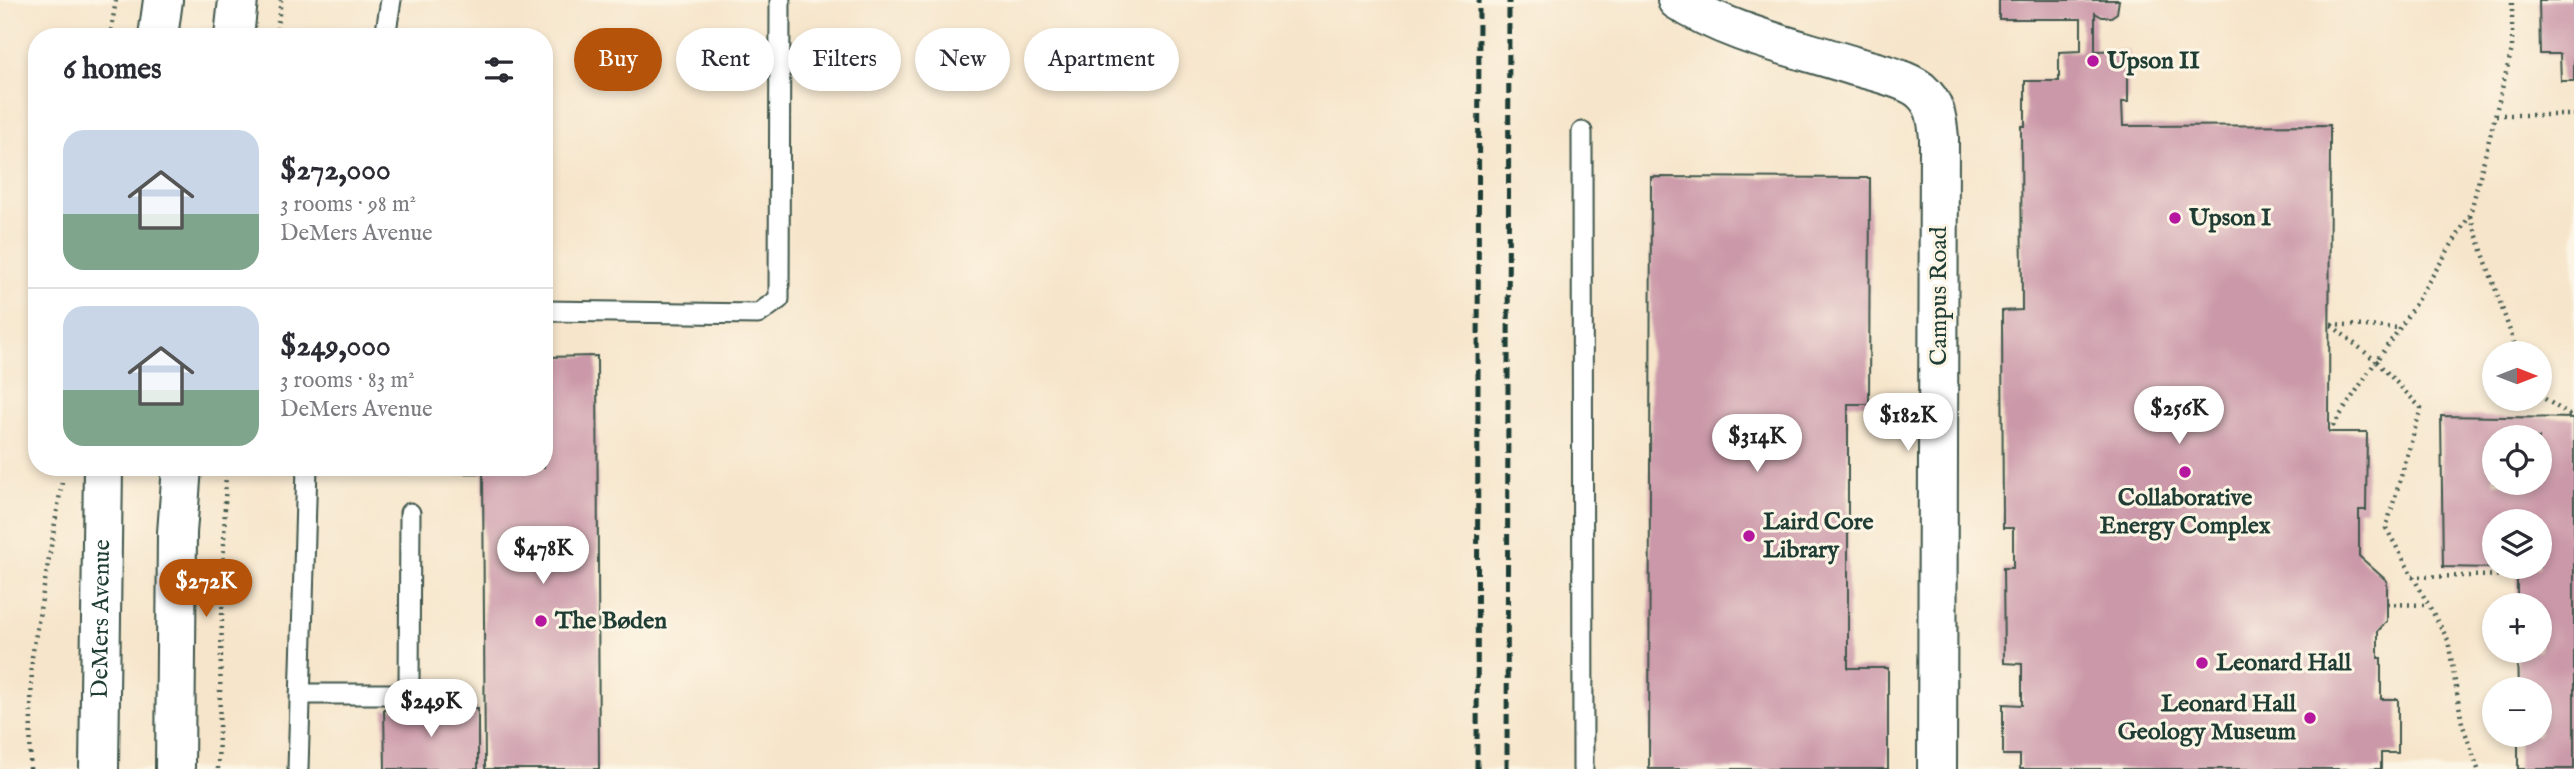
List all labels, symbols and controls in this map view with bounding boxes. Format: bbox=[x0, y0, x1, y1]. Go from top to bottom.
chip: Buy bbox=[574, 28, 662, 91]
chip: Rent bbox=[676, 28, 774, 91]
chip: Filters bbox=[788, 28, 901, 91]
chip: New bbox=[915, 28, 1010, 91]
chip: Apartment bbox=[1024, 28, 1179, 91]
place label: Upson II bbox=[2106, 46, 2200, 77]
text: 6 homes bbox=[63, 51, 162, 89]
icon: filters bbox=[480, 51, 518, 89]
marker: Upson II bbox=[2085, 53, 2101, 69]
text: $272,000 bbox=[280, 152, 391, 190]
icon: home bbox=[119, 158, 203, 242]
text: 3 rooms · 98 m² bbox=[280, 190, 416, 219]
place label: Upson I bbox=[2188, 203, 2272, 234]
marker: Upson I bbox=[2167, 210, 2183, 226]
text: DeMers Avenue bbox=[280, 219, 433, 248]
street label: Campus Road bbox=[1924, 226, 1955, 366]
text: $249,000 bbox=[280, 328, 391, 366]
icon: home bbox=[119, 334, 203, 418]
north arrow bbox=[2482, 341, 2552, 411]
map controls bbox=[2482, 341, 2552, 747]
text: 3 rooms · 83 m² bbox=[280, 366, 415, 395]
pin: $256K bbox=[2130, 386, 2228, 446]
pin: $182K bbox=[1859, 393, 1957, 453]
text: $256K bbox=[2150, 394, 2208, 423]
text: DeMers Avenue bbox=[280, 395, 433, 424]
text: $182K bbox=[1879, 401, 1937, 430]
pin: $314K bbox=[1708, 414, 1806, 474]
text: $314K bbox=[1728, 422, 1786, 451]
button: locate bbox=[2482, 425, 2552, 495]
marker: Collaborative Energy Complex bbox=[2177, 464, 2193, 480]
place label: Collaborative Energy Complex bbox=[2100, 483, 2271, 542]
place label: Laird Core Library bbox=[1763, 507, 1874, 566]
button: layers bbox=[2482, 509, 2552, 579]
pin: $478K bbox=[494, 526, 592, 586]
marker: Laird Core Library bbox=[1741, 528, 1757, 544]
text: $478K bbox=[513, 534, 573, 563]
street label: DeMers Avenue bbox=[84, 539, 118, 699]
pin: $272K bbox=[157, 560, 255, 619]
text: $272K bbox=[175, 567, 237, 596]
button: + bbox=[2482, 593, 2552, 663]
place label: The Bøden bbox=[554, 606, 667, 637]
marker: The Bøden bbox=[533, 613, 549, 629]
place label: Leonard Hall bbox=[2216, 648, 2352, 679]
marker: Leonard Hall bbox=[2194, 655, 2210, 671]
button: − bbox=[2482, 677, 2552, 747]
pin: $249K bbox=[382, 680, 480, 739]
text: $249K bbox=[400, 687, 462, 716]
place label: Leonard Hall Geology Museum bbox=[2118, 689, 2296, 748]
marker: Leonard Hall Geology Museum bbox=[2302, 710, 2318, 726]

